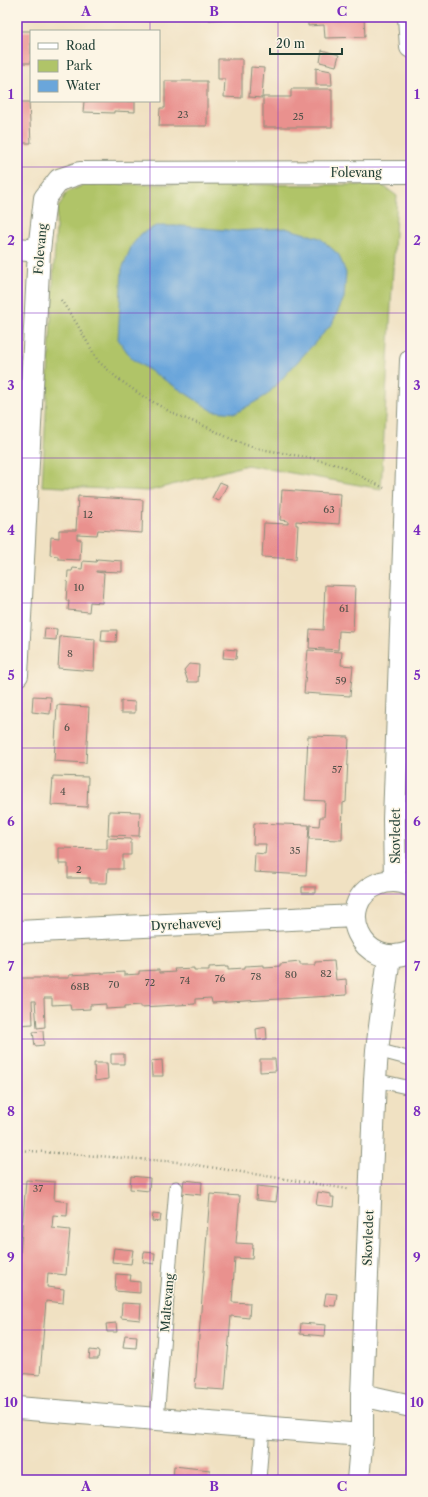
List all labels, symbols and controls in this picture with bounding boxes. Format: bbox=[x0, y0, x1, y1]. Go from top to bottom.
text: A bbox=[80, 3, 92, 19]
text: B bbox=[209, 3, 219, 19]
text: C bbox=[337, 3, 347, 19]
legend bbox=[30, 30, 160, 102]
scale bar bbox=[270, 30, 342, 56]
text: 20 m bbox=[276, 36, 305, 51]
text: Road bbox=[66, 38, 96, 53]
text: Park bbox=[66, 58, 93, 73]
text: Water bbox=[65, 78, 100, 93]
text: 1 bbox=[8, 86, 14, 102]
text: 1 bbox=[414, 86, 420, 102]
house number: 23 bbox=[177, 108, 189, 121]
house number: 25 bbox=[292, 110, 304, 123]
street label: Folevang bbox=[330, 165, 382, 180]
street label: Folevang bbox=[30, 222, 50, 275]
text: 2 bbox=[7, 232, 15, 248]
text: 2 bbox=[413, 232, 421, 248]
text: 3 bbox=[7, 377, 15, 393]
text: 3 bbox=[413, 377, 421, 393]
house number: 63 bbox=[323, 503, 335, 516]
house number: 12 bbox=[83, 508, 93, 521]
text: 4 bbox=[7, 522, 15, 538]
text: 4 bbox=[413, 522, 421, 538]
house number: 10 bbox=[74, 581, 84, 594]
house number: 61 bbox=[339, 602, 350, 615]
house number: 8 bbox=[67, 647, 73, 660]
text: 5 bbox=[7, 667, 15, 683]
text: 5 bbox=[413, 667, 421, 683]
house number: 59 bbox=[335, 674, 347, 687]
house number: 6 bbox=[64, 721, 70, 734]
house number: 57 bbox=[332, 763, 342, 776]
house number: 4 bbox=[60, 785, 66, 798]
street label: Skovledet bbox=[388, 807, 403, 864]
text: 6 bbox=[7, 813, 15, 829]
text: 6 bbox=[413, 813, 421, 829]
house number: 35 bbox=[290, 844, 300, 857]
house number: 2 bbox=[76, 863, 82, 876]
street label: Dyrehavevej bbox=[150, 915, 222, 933]
text: 7 bbox=[8, 958, 15, 974]
text: 7 bbox=[414, 958, 421, 974]
house number: 82 bbox=[320, 967, 332, 980]
house number: 80 bbox=[285, 968, 297, 981]
house number: 78 bbox=[251, 970, 261, 983]
house number: 76 bbox=[215, 972, 225, 985]
house number: 74 bbox=[180, 974, 190, 987]
house number: 72 bbox=[145, 976, 156, 989]
house number: 70 bbox=[108, 978, 120, 991]
house number: 68B bbox=[71, 980, 89, 993]
text: 8 bbox=[7, 1103, 15, 1119]
text: 8 bbox=[413, 1103, 421, 1119]
house number: 37 bbox=[33, 1182, 43, 1195]
street label: Skovledet bbox=[360, 1209, 376, 1266]
text: 9 bbox=[7, 1249, 15, 1265]
text: 9 bbox=[413, 1249, 421, 1265]
street label: Maltevang bbox=[157, 1272, 177, 1333]
text: 10 bbox=[4, 1394, 18, 1410]
text: 10 bbox=[410, 1394, 424, 1410]
text: A bbox=[80, 1478, 92, 1494]
text: B bbox=[209, 1478, 219, 1494]
text: C bbox=[337, 1478, 347, 1494]

